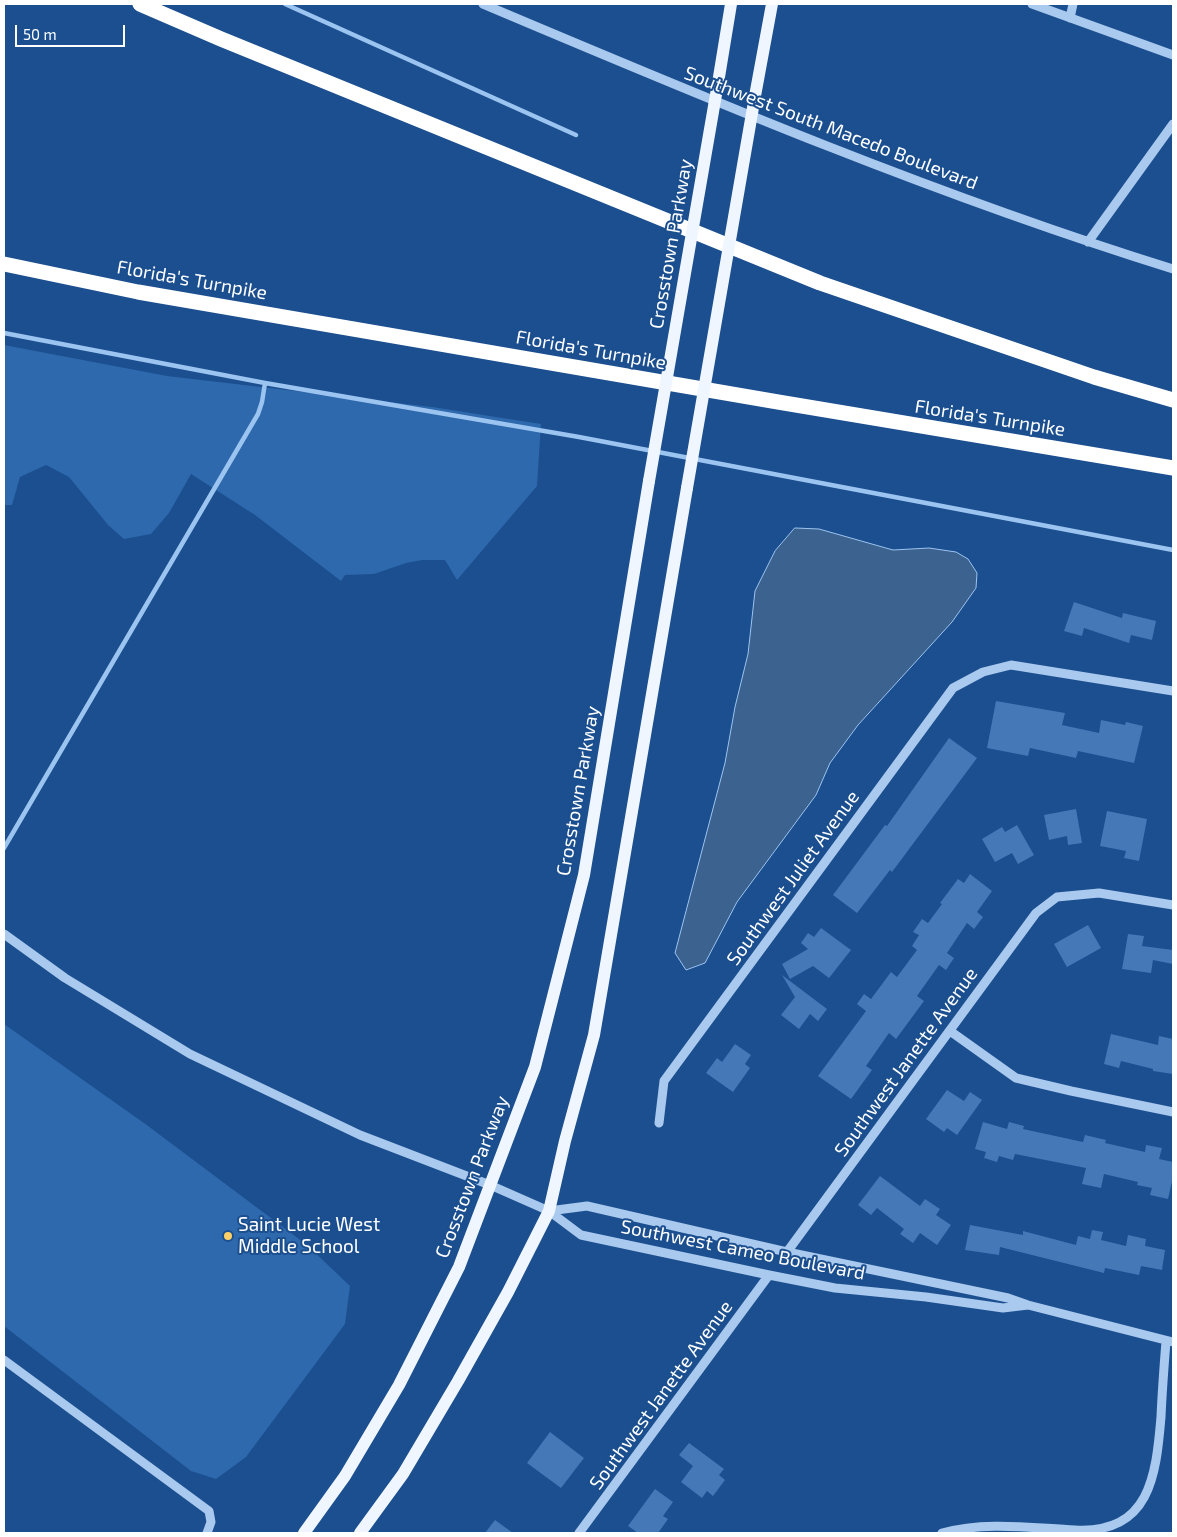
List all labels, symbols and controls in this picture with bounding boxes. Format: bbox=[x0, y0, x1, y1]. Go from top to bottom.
scale bar bbox=[18, 15, 128, 47]
text: 50 m bbox=[23, 25, 57, 43]
street label: Southwest South Macedo Boulevard bbox=[681, 61, 981, 195]
street label: Crosstown Parkway bbox=[645, 157, 697, 331]
street label: Florida's Turnpike bbox=[115, 256, 269, 304]
street label: Florida's Turnpike bbox=[514, 326, 668, 374]
street label: Florida's Turnpike bbox=[913, 395, 1067, 441]
street label: Crosstown Parkway bbox=[552, 704, 604, 878]
street label: Southwest Juliet Avenue bbox=[722, 786, 864, 970]
street label: Southwest Janette Avenue bbox=[830, 963, 982, 1161]
street label: Crosstown Parkway bbox=[431, 1093, 513, 1261]
place label: Saint Lucie West Middle School bbox=[238, 1214, 380, 1258]
street label: Southwest Cameo Boulevard bbox=[619, 1215, 867, 1285]
marker: Saint Lucie West Middle School bbox=[222, 1230, 234, 1242]
street label: Southwest Janette Avenue bbox=[585, 1296, 737, 1494]

